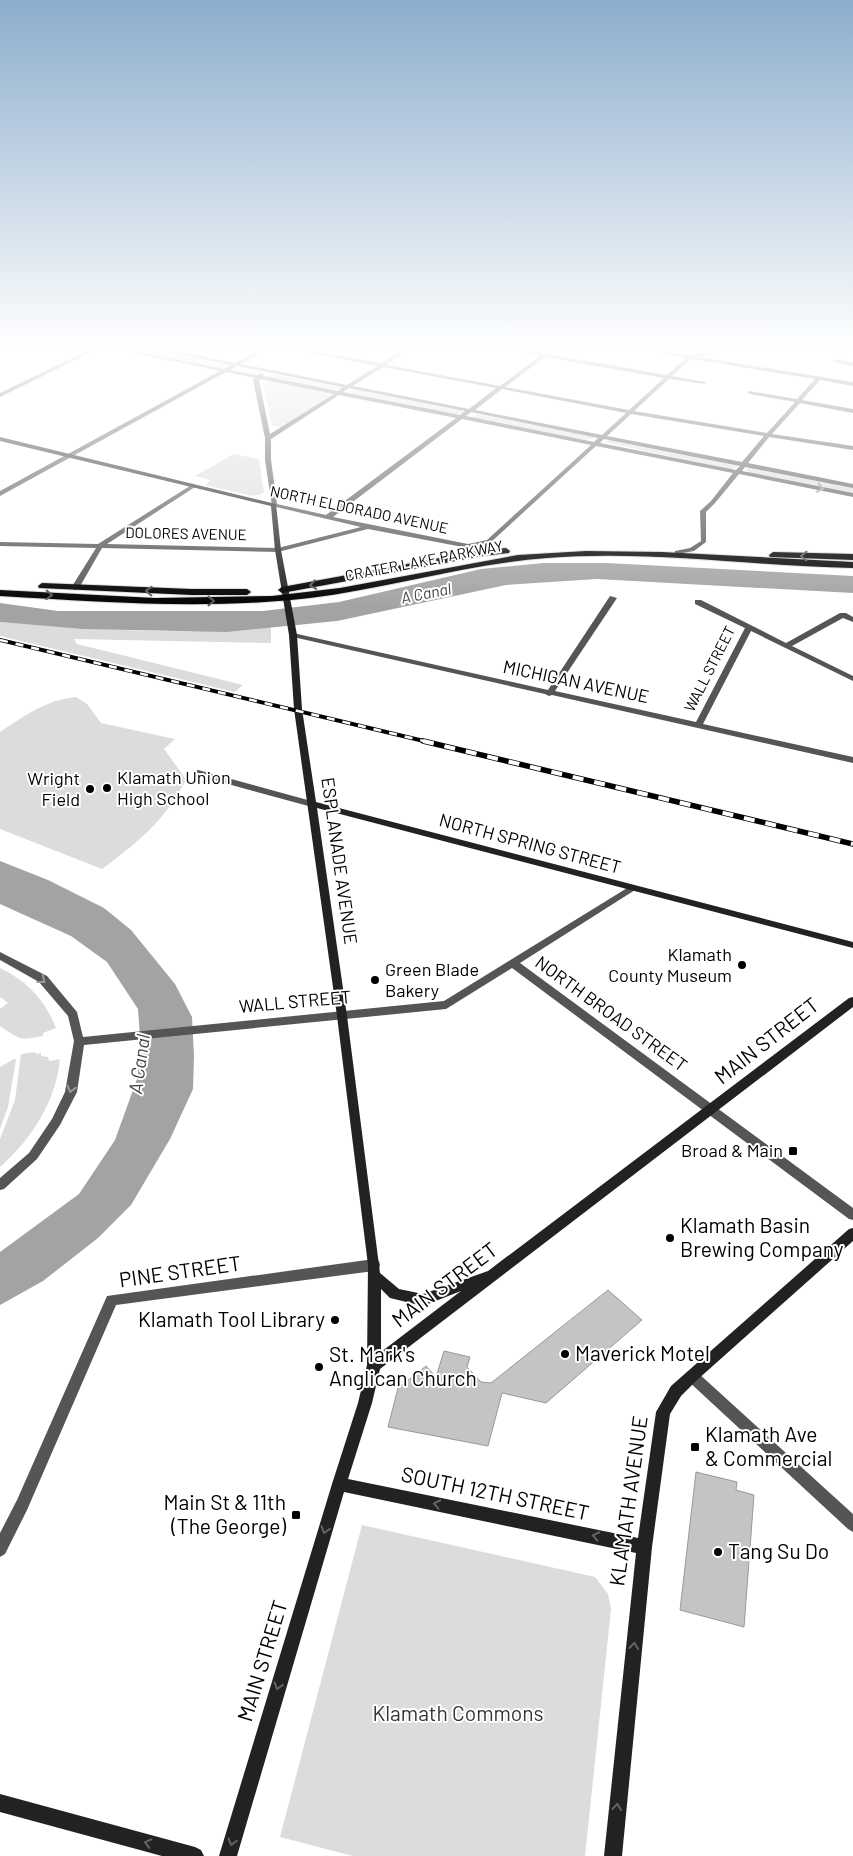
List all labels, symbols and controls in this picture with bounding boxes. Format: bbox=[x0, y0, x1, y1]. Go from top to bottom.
street label: NORTH ELDORADO AVENUE bbox=[269, 481, 450, 537]
one-way arrow bbox=[816, 483, 824, 493]
street label: DOLORES AVENUE bbox=[125, 523, 247, 543]
street label: CRATER LAKE PARKWAY bbox=[343, 536, 504, 584]
one-way arrow bbox=[800, 551, 808, 561]
water label: A Canal bbox=[399, 578, 453, 607]
one-way arrow bbox=[309, 580, 317, 590]
one-way arrow bbox=[145, 585, 153, 596]
one-way arrow bbox=[45, 590, 53, 601]
one-way arrow bbox=[208, 596, 215, 606]
street label: WALL STREET bbox=[680, 623, 738, 714]
street label: MICHIGAN AVENUE bbox=[501, 655, 651, 707]
place label: Klamath Union High School bbox=[117, 766, 231, 809]
place label: Wright Field bbox=[27, 767, 80, 810]
street label: ESPLANADE AVENUE bbox=[317, 776, 363, 946]
marker: Klamath Union High School bbox=[101, 782, 113, 794]
marker: Wright Field bbox=[84, 783, 96, 795]
street label: NORTH SPRING STREET bbox=[437, 808, 623, 878]
place label: Klamath County Museum bbox=[608, 943, 732, 986]
street label: NORTH BROAD STREET bbox=[531, 951, 692, 1076]
place label: Green Blade Bakery bbox=[385, 958, 479, 1001]
marker: Klamath County Museum bbox=[736, 959, 748, 971]
one-way arrow bbox=[36, 974, 46, 983]
marker: Green Blade Bakery bbox=[369, 974, 381, 986]
street label: WALL STREET bbox=[238, 985, 352, 1017]
street label: MAIN STREET bbox=[709, 991, 823, 1088]
water label: A Canal bbox=[123, 1032, 154, 1095]
one-way arrow bbox=[66, 1084, 76, 1093]
place label: Broad & Main bbox=[681, 1139, 783, 1161]
marker: Broad & Main bbox=[787, 1145, 799, 1157]
place label: Klamath Basin Brewing Company bbox=[680, 1212, 844, 1261]
marker: Klamath Basin Brewing Company bbox=[664, 1232, 676, 1244]
street label: MAIN STREET bbox=[386, 1236, 502, 1332]
street label: PINE STREET bbox=[117, 1250, 242, 1291]
place label: Klamath Tool Library bbox=[138, 1306, 325, 1331]
marker: Klamath Tool Library bbox=[329, 1314, 341, 1326]
place label: Maverick Motel bbox=[575, 1340, 710, 1365]
place label: St. Mark's Anglican Church bbox=[329, 1341, 477, 1390]
marker: Maverick Motel bbox=[559, 1348, 571, 1360]
marker: St. Mark's Anglican Church bbox=[313, 1361, 325, 1373]
street label: KLAMATH AVENUE bbox=[603, 1414, 652, 1588]
place label: Klamath Ave & Commercial bbox=[705, 1421, 832, 1470]
marker: Klamath Ave & Commercial bbox=[689, 1441, 701, 1453]
street label: SOUTH 12TH STREET bbox=[399, 1460, 592, 1525]
place label: Main St & 11th (The George) bbox=[164, 1489, 287, 1538]
one-way arrow bbox=[432, 1499, 441, 1510]
marker: Main St & 11th (The George) bbox=[290, 1509, 302, 1521]
one-way arrow bbox=[320, 1526, 330, 1534]
one-way arrow bbox=[591, 1532, 600, 1542]
place label: Tang Su Do bbox=[728, 1538, 829, 1563]
marker: Tang Su Do bbox=[712, 1546, 724, 1558]
street label: MAIN STREET bbox=[231, 1597, 292, 1724]
one-way arrow bbox=[628, 1642, 639, 1650]
one-way arrow bbox=[274, 1681, 284, 1690]
park label: Klamath Commons bbox=[372, 1700, 544, 1725]
one-way arrow bbox=[612, 1803, 623, 1811]
one-way arrow bbox=[227, 1837, 237, 1845]
one-way arrow bbox=[144, 1839, 152, 1849]

